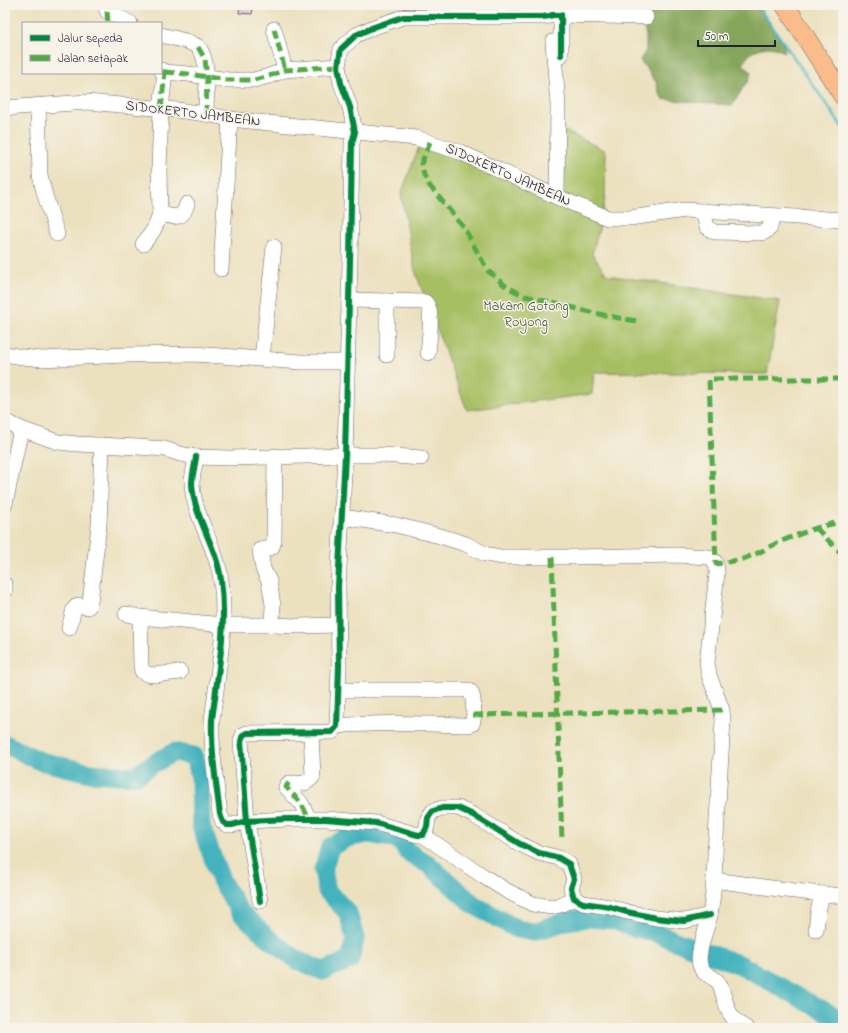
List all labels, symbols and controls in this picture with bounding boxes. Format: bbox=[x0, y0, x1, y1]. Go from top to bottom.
legend bbox=[22, 22, 162, 74]
scale bar bbox=[698, 22, 775, 48]
text: 50 m bbox=[704, 28, 728, 46]
text: Jalur sepeda bbox=[58, 30, 123, 48]
text: Jalan setapak bbox=[58, 50, 129, 68]
street label: SIDOKERTO JAMBEAN bbox=[125, 95, 261, 133]
street label: SIDOKERTO JAMBEAN bbox=[442, 138, 574, 212]
park label: Makam Gotong Royong bbox=[483, 296, 569, 334]

